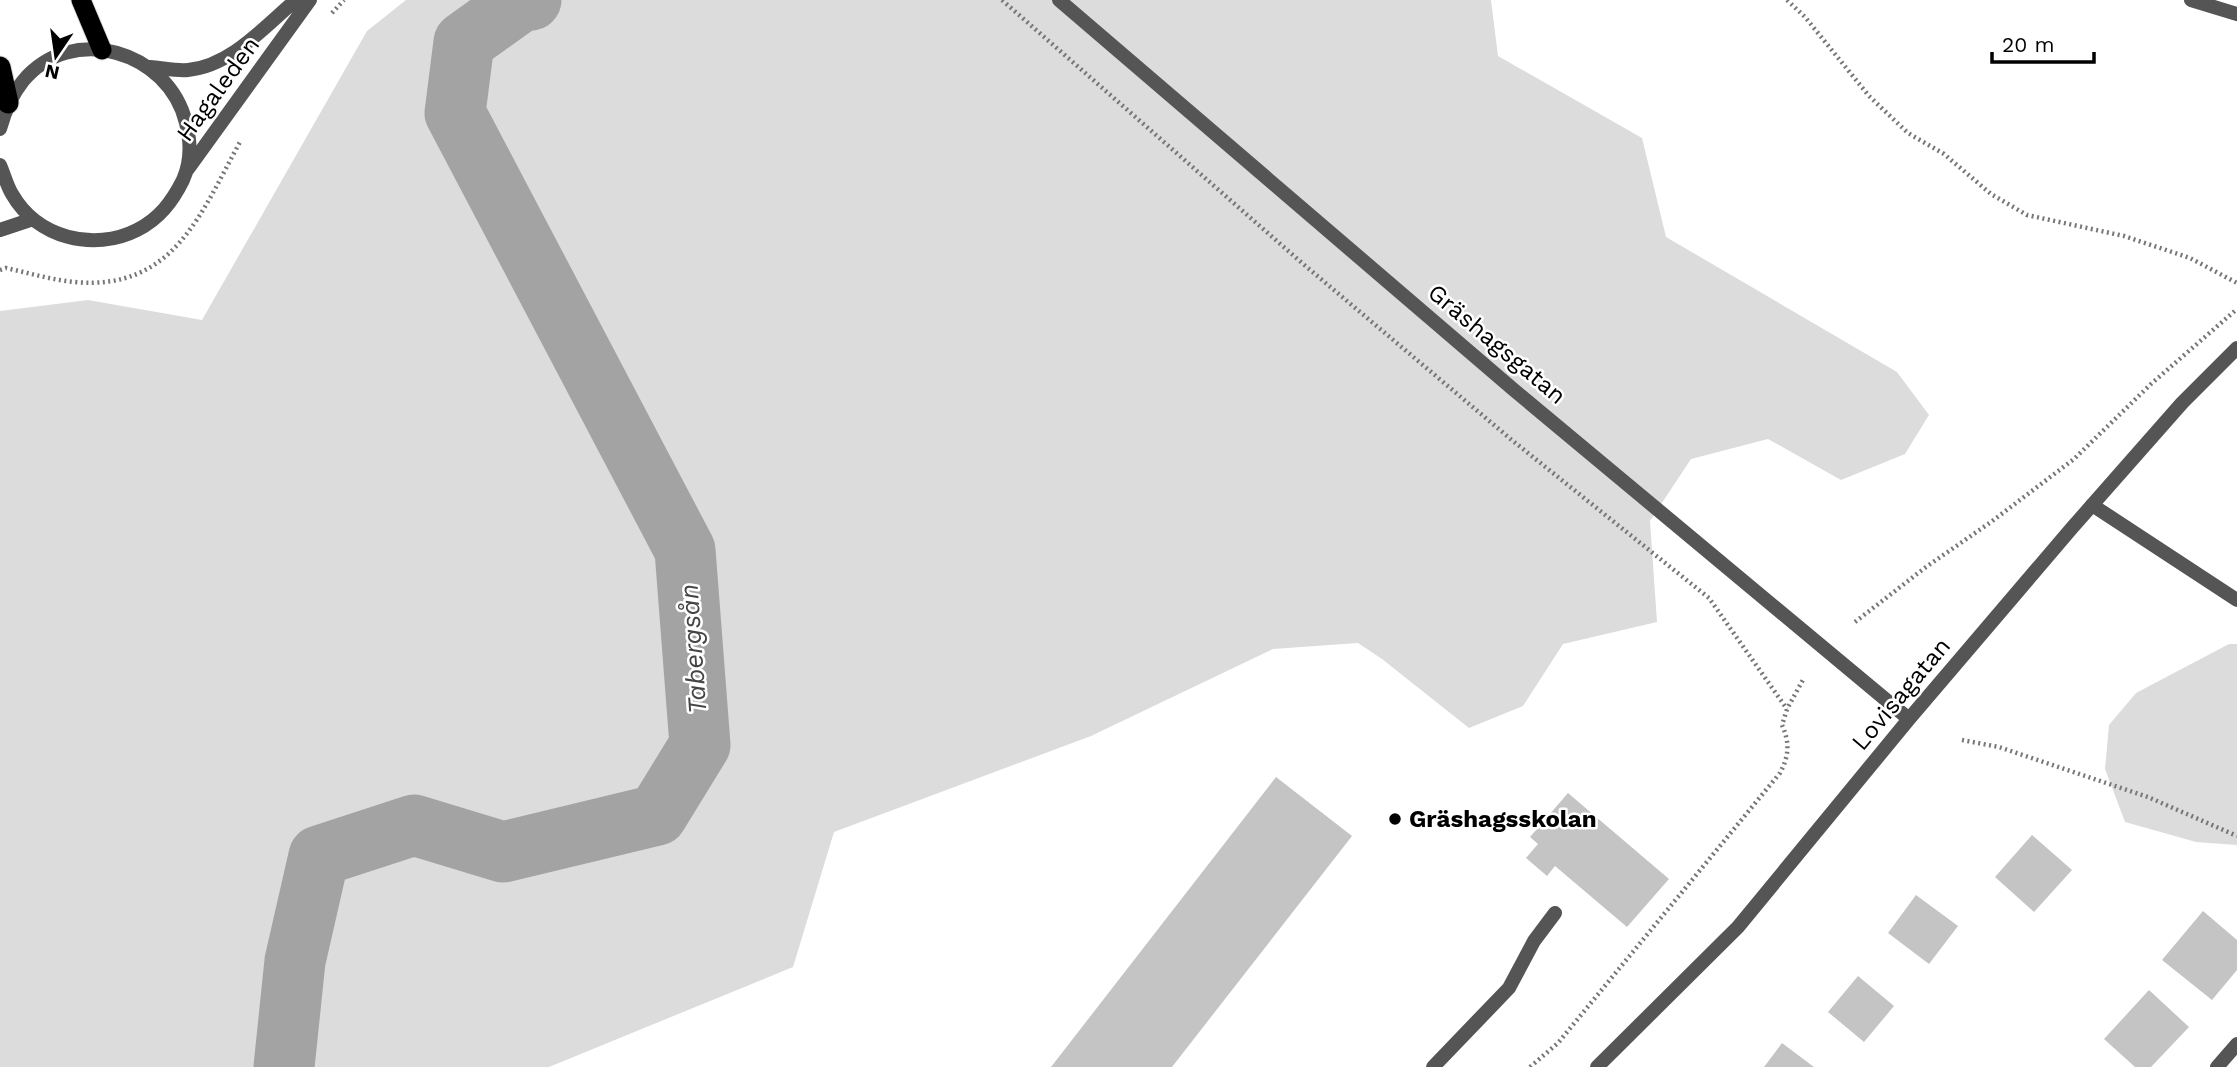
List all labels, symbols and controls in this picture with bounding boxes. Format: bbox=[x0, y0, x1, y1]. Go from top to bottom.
north arrow bbox=[21, 21, 91, 91]
scale bar bbox=[1992, 21, 2094, 65]
street label: Hagaleden bbox=[171, 31, 265, 147]
text: 20 m bbox=[2002, 32, 2054, 57]
text: N bbox=[43, 59, 62, 85]
street label: Gräshagsgatan bbox=[1422, 278, 1572, 410]
water label: Tabergsån bbox=[674, 583, 712, 715]
street label: Lovisagatan bbox=[1846, 632, 1956, 756]
place label: Gräshagsskolan bbox=[1409, 805, 1597, 833]
marker: Gräshagsskolan bbox=[1387, 811, 1403, 827]

